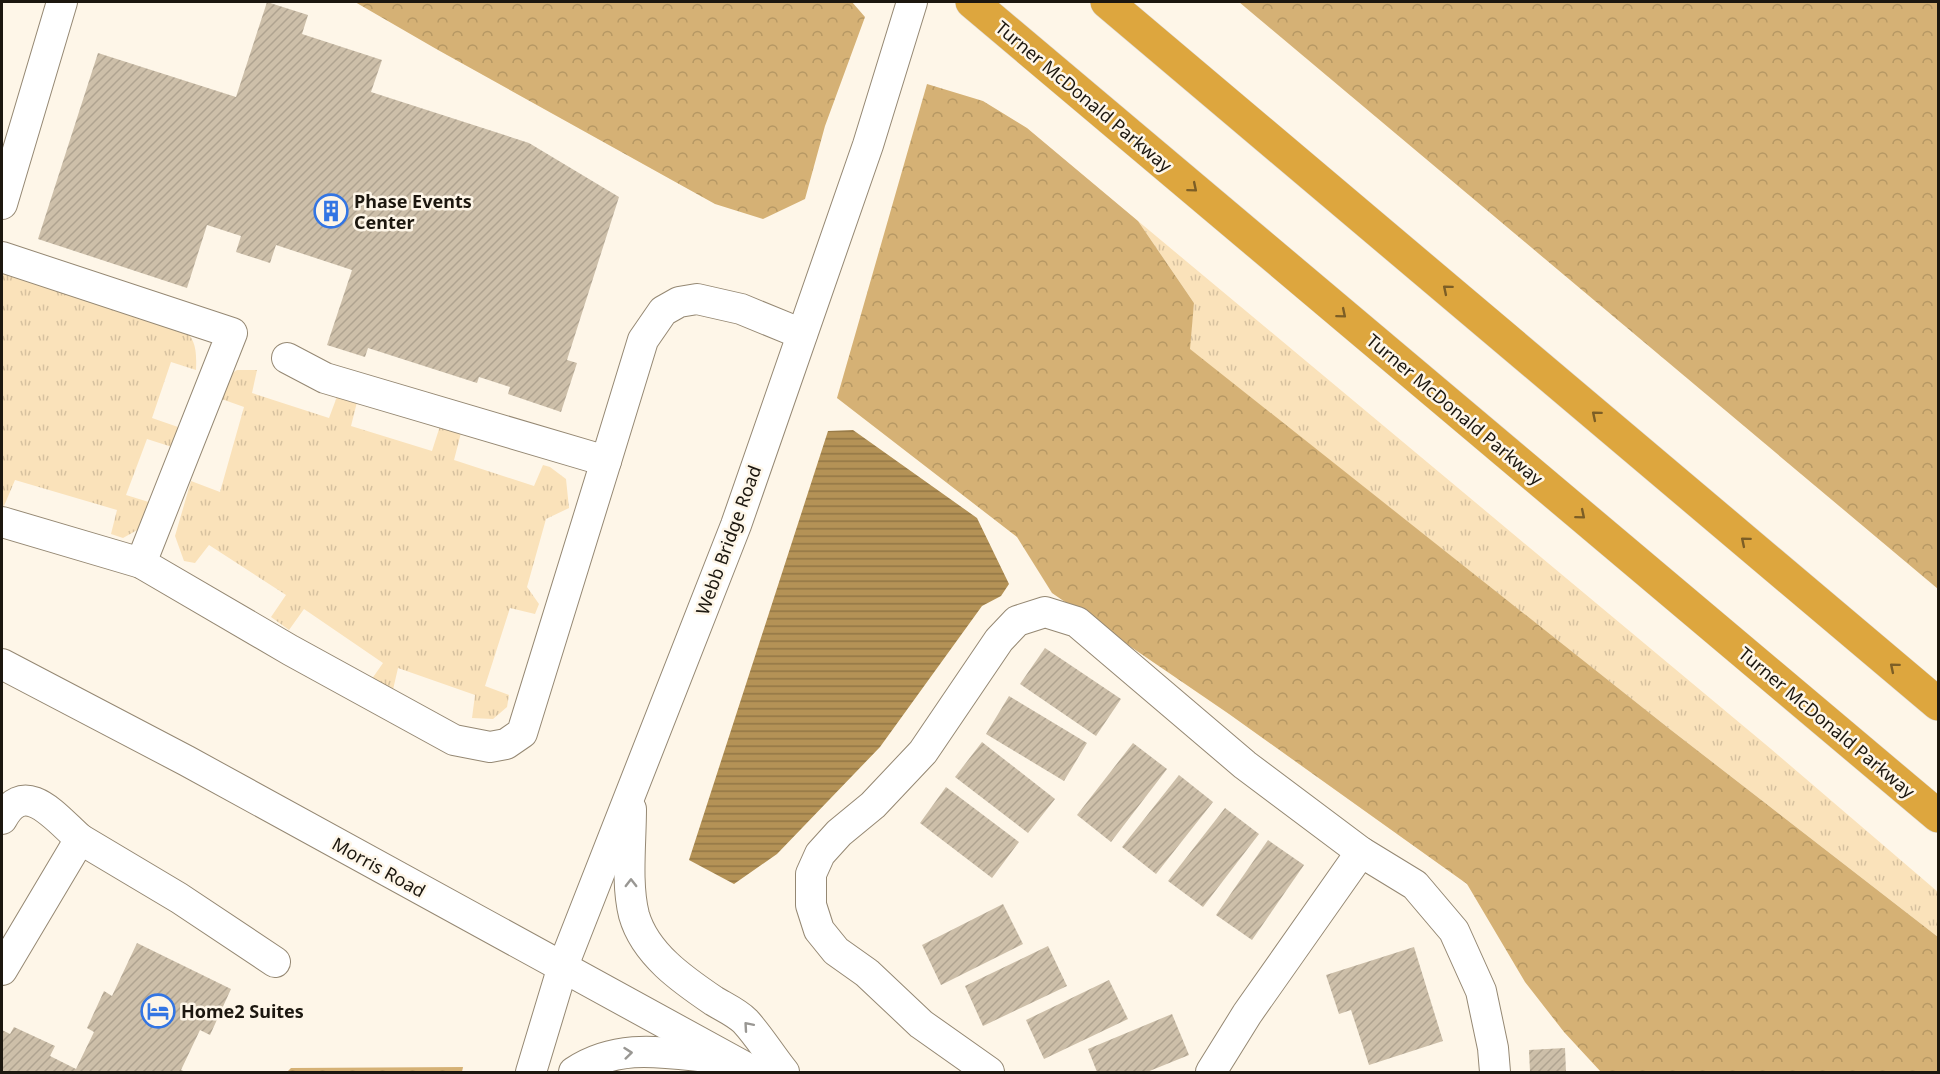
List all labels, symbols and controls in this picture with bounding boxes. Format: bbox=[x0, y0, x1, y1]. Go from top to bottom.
street label: Turner McDonald Parkway bbox=[991, 15, 1178, 177]
one-way arrow bbox=[1186, 181, 1197, 192]
place label: Phase Events Center bbox=[354, 189, 472, 234]
building icon: Phase Events Center bbox=[313, 193, 349, 229]
one-way arrow bbox=[1443, 285, 1454, 296]
one-way arrow bbox=[1336, 306, 1347, 317]
street label: Turner McDonald Parkway bbox=[1362, 328, 1549, 490]
one-way arrow bbox=[1592, 411, 1603, 422]
street label: Webb Bridge Road bbox=[690, 462, 766, 618]
one-way arrow bbox=[1574, 507, 1585, 518]
one-way arrow bbox=[1741, 537, 1752, 548]
street label: Turner McDonald Parkway bbox=[1734, 641, 1921, 803]
one-way arrow bbox=[1890, 663, 1901, 674]
street label: Morris Road bbox=[328, 831, 430, 903]
one-way arrow bbox=[625, 878, 637, 887]
hotel icon: Home2 Suites bbox=[140, 993, 176, 1029]
place label: Home2 Suites bbox=[181, 999, 304, 1023]
one-way arrow bbox=[744, 1023, 755, 1033]
one-way arrow bbox=[624, 1047, 633, 1060]

